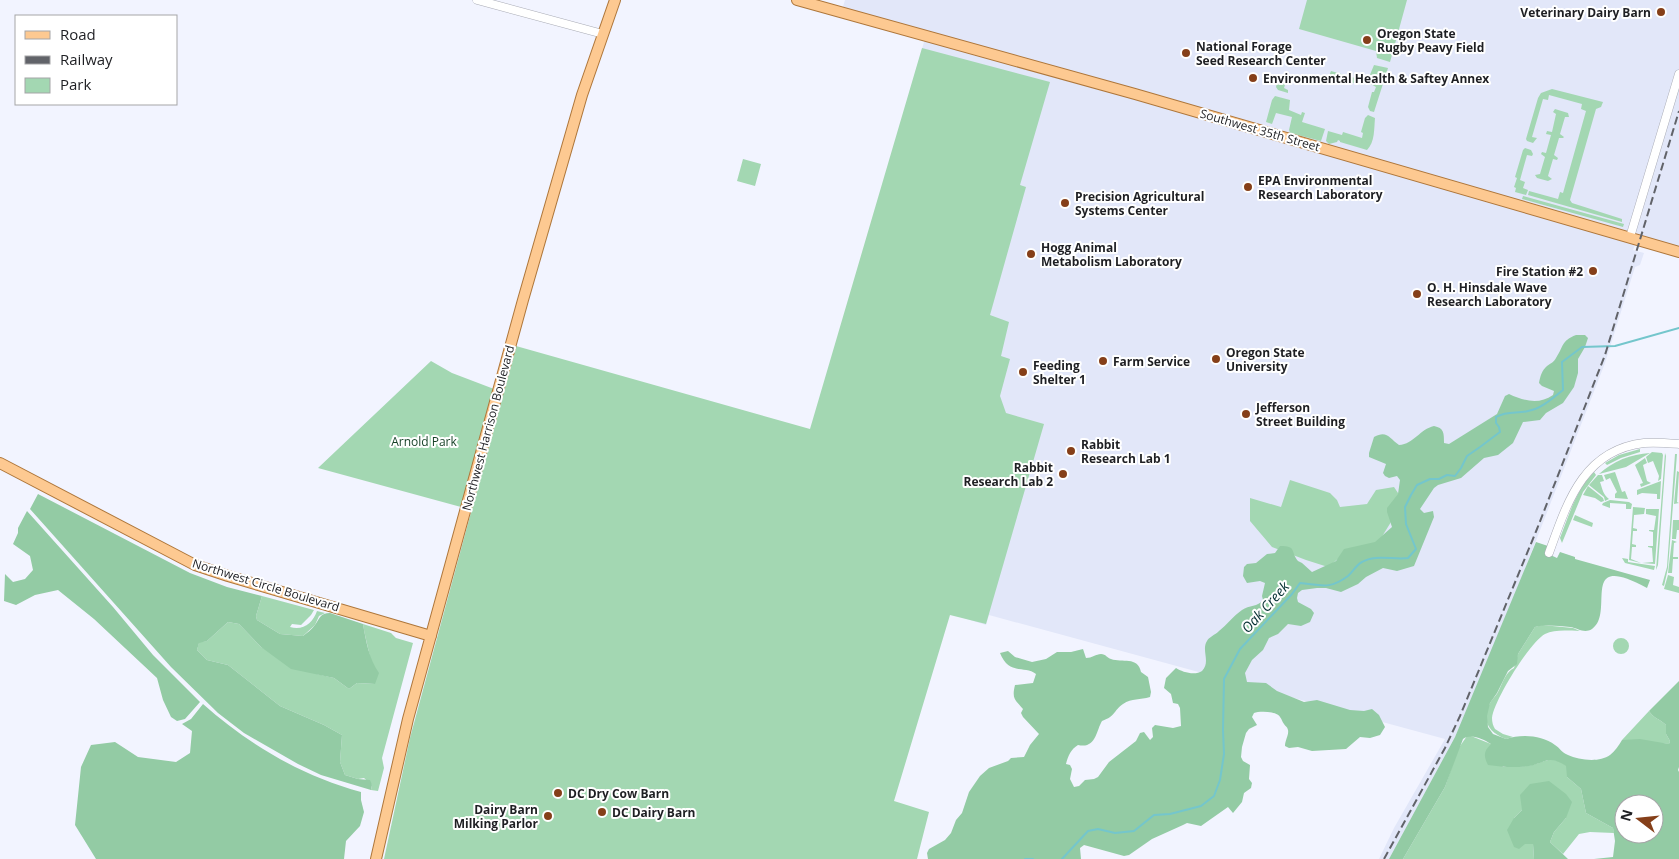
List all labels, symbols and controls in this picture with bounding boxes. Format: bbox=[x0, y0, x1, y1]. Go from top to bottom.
place label: Veterinary Dairy Barn bbox=[1520, 4, 1651, 21]
marker: Veterinary Dairy Barn bbox=[1655, 6, 1667, 18]
legend bbox=[15, 15, 178, 105]
text: Road bbox=[60, 24, 96, 44]
place label: Oregon State Rugby Peavy Field bbox=[1377, 25, 1484, 56]
marker: Oregon State Rugby Peavy Field bbox=[1361, 34, 1373, 46]
place label: National Forage Seed Research Center bbox=[1196, 38, 1326, 69]
marker: National Forage Seed Research Center bbox=[1180, 47, 1192, 59]
text: Railway bbox=[60, 49, 113, 69]
place label: Environmental Health & Saftey Annex bbox=[1263, 70, 1489, 87]
marker: Environmental Health & Saftey Annex bbox=[1247, 72, 1259, 84]
text: Park bbox=[60, 74, 91, 94]
street label: Southwest 35th Street bbox=[1198, 105, 1322, 155]
place label: EPA Environmental Research Laboratory bbox=[1258, 172, 1383, 203]
marker: EPA Environmental Research Laboratory bbox=[1242, 181, 1254, 193]
place label: Precision Agricultural Systems Center bbox=[1075, 188, 1204, 219]
marker: Precision Agricultural Systems Center bbox=[1059, 197, 1071, 209]
place label: Hogg Animal Metabolism Laboratory bbox=[1041, 239, 1182, 270]
marker: Hogg Animal Metabolism Laboratory bbox=[1025, 248, 1037, 260]
place label: Fire Station #2 bbox=[1496, 263, 1583, 280]
marker: Fire Station #2 bbox=[1587, 265, 1599, 277]
place label: O. H. Hinsdale Wave Research Laboratory bbox=[1427, 279, 1552, 310]
marker: O. H. Hinsdale Wave Research Laboratory bbox=[1411, 288, 1423, 300]
street label: Northwest Harrison Boulevard bbox=[458, 343, 518, 513]
place label: Oregon State University bbox=[1226, 344, 1305, 375]
place label: Farm Service bbox=[1113, 353, 1190, 370]
marker: Oregon State University bbox=[1210, 353, 1222, 365]
marker: Farm Service bbox=[1097, 355, 1109, 367]
place label: Feeding Shelter 1 bbox=[1033, 357, 1086, 388]
marker: Feeding Shelter 1 bbox=[1017, 366, 1029, 378]
place label: Jefferson Street Building bbox=[1255, 399, 1345, 430]
marker: Jefferson Street Building bbox=[1240, 408, 1252, 420]
park label: Arnold Park bbox=[391, 433, 458, 450]
place label: Rabbit Research Lab 1 bbox=[1081, 436, 1171, 467]
marker: Rabbit Research Lab 1 bbox=[1065, 445, 1077, 457]
place label: Rabbit Research Lab 2 bbox=[963, 459, 1053, 490]
marker: Rabbit Research Lab 2 bbox=[1057, 468, 1069, 480]
street label: Northwest Circle Boulevard bbox=[190, 554, 342, 616]
water label: Oak Creek bbox=[1237, 576, 1294, 637]
place label: DC Dry Cow Barn bbox=[568, 785, 669, 802]
marker: DC Dry Cow Barn bbox=[552, 787, 564, 799]
north arrow bbox=[1614, 794, 1664, 844]
place label: Dairy Barn Milking Parlor bbox=[454, 801, 539, 832]
place label: DC Dairy Barn bbox=[612, 804, 695, 821]
marker: DC Dairy Barn bbox=[596, 806, 608, 818]
text: N bbox=[1615, 807, 1637, 823]
marker: Dairy Barn Milking Parlor bbox=[542, 810, 554, 822]

